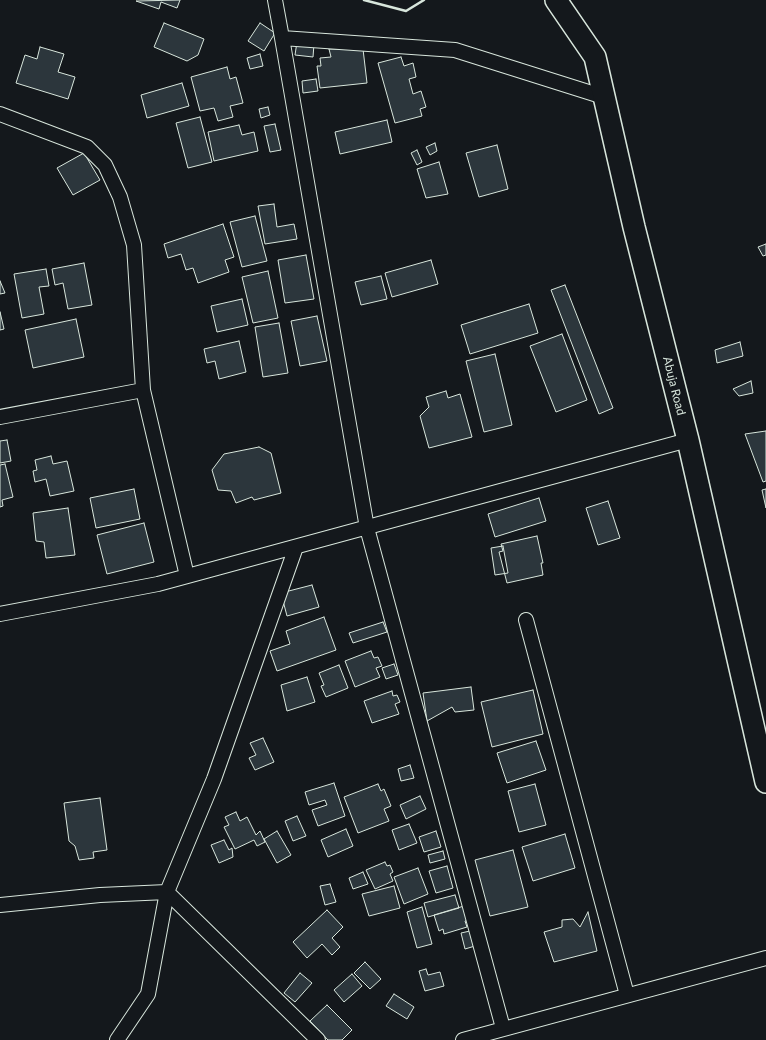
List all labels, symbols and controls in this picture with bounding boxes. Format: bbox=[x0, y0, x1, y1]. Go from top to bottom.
street label: Abuja Road bbox=[660, 355, 688, 417]

